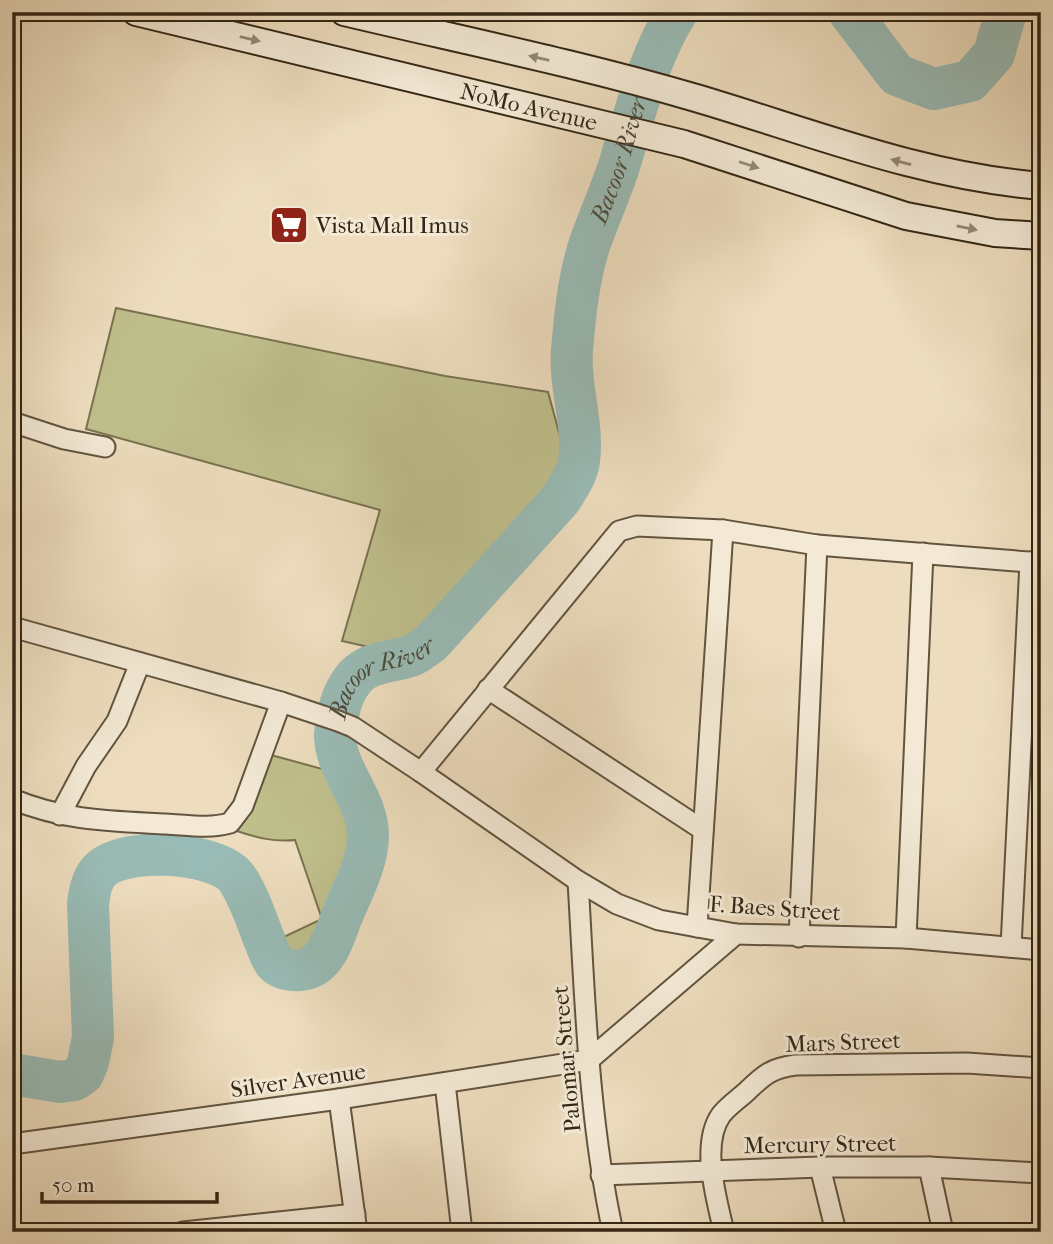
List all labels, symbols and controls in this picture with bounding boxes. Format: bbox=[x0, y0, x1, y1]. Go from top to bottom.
one-way arrow bbox=[239, 34, 261, 45]
one-way arrow bbox=[528, 52, 550, 63]
street label: NoMo Avenue bbox=[457, 78, 600, 137]
water label: Bacoor River bbox=[584, 92, 653, 229]
one-way arrow bbox=[890, 156, 912, 167]
one-way arrow bbox=[739, 160, 760, 170]
supermarket icon: Vista Mall Imus bbox=[268, 204, 310, 246]
place label: Vista Mall Imus bbox=[315, 212, 469, 239]
one-way arrow bbox=[956, 223, 978, 234]
water label: Bacoor River bbox=[323, 630, 442, 724]
street label: F. Baes Street bbox=[708, 890, 842, 927]
street label: Palomar Street bbox=[547, 984, 586, 1133]
street label: Mars Street bbox=[785, 1027, 901, 1058]
street label: Silver Avenue bbox=[229, 1058, 367, 1103]
street label: Mercury Street bbox=[743, 1130, 897, 1159]
scale bar bbox=[42, 1160, 217, 1204]
text: 50 m bbox=[52, 1173, 95, 1197]

